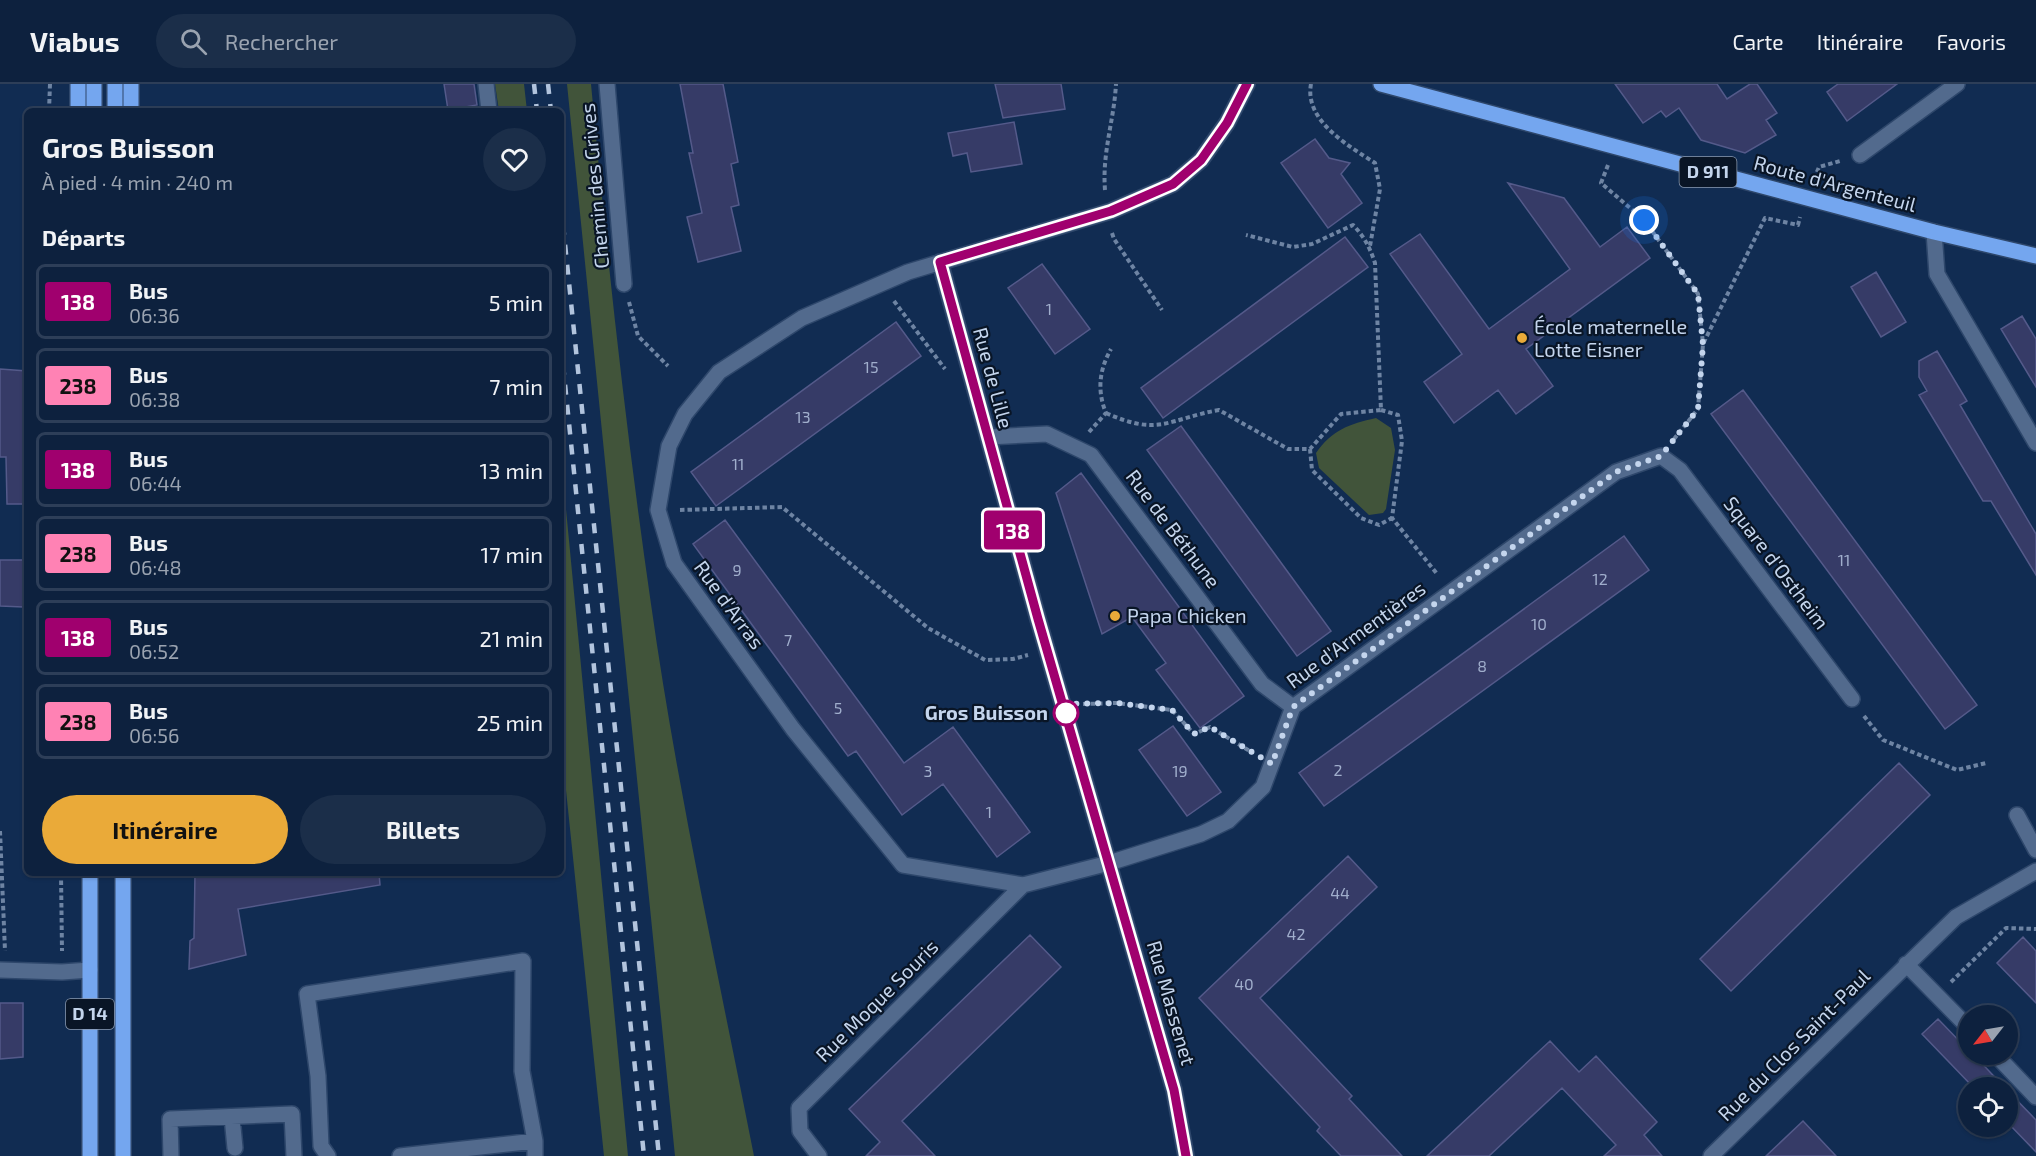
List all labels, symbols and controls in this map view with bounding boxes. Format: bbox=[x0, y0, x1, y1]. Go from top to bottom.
search box bbox=[156, 14, 576, 68]
text: Viabus bbox=[30, 24, 120, 58]
icon: search bbox=[177, 25, 210, 58]
text: Rechercher bbox=[225, 28, 338, 54]
text: Carte bbox=[1732, 29, 1784, 54]
text: Itinéraire bbox=[1817, 29, 1903, 54]
text: Favoris bbox=[1936, 29, 2006, 54]
street label: Chemin des Grives bbox=[575, 102, 613, 270]
button: heart bbox=[483, 128, 546, 191]
text: Gros Buisson bbox=[42, 130, 215, 164]
street label: Route d'Argenteuil bbox=[1751, 150, 1919, 216]
road number: D 911 bbox=[1680, 157, 1736, 187]
text: À pied · 4 min · 240 m bbox=[42, 170, 233, 194]
your location bbox=[1629, 205, 1659, 235]
text: Départs bbox=[42, 224, 125, 250]
text: Bus bbox=[129, 277, 168, 303]
text: 138 bbox=[61, 289, 95, 314]
text: 5 min bbox=[489, 289, 543, 315]
house number: 1 bbox=[1046, 299, 1052, 318]
text: 06:36 bbox=[129, 303, 180, 327]
place label: École maternelle Lotte Eisner bbox=[1534, 314, 1687, 361]
street label: Rue de Lille bbox=[969, 325, 1019, 431]
marker: École maternelle Lotte Eisner bbox=[1515, 331, 1529, 345]
house number: 15 bbox=[864, 357, 878, 376]
text: Bus bbox=[129, 361, 168, 387]
text: 238 bbox=[59, 373, 97, 398]
text: 7 min bbox=[489, 373, 543, 399]
text: 06:38 bbox=[129, 387, 180, 411]
house number: 13 bbox=[795, 407, 811, 426]
text: Bus bbox=[129, 445, 168, 471]
house number: 11 bbox=[732, 454, 744, 473]
text: 138 bbox=[61, 457, 95, 482]
text: 13 min bbox=[480, 457, 543, 483]
street label: Rue de Béthune bbox=[1122, 465, 1226, 592]
text: 06:44 bbox=[129, 471, 182, 495]
street label: Square d'Ostheim bbox=[1719, 491, 1834, 633]
line badge: 138 bbox=[978, 510, 1048, 550]
text: 138 bbox=[996, 518, 1030, 543]
text: Bus bbox=[129, 529, 168, 555]
text: 238 bbox=[59, 541, 97, 566]
text: 17 min bbox=[481, 541, 543, 567]
house number: 11 bbox=[1838, 550, 1850, 569]
text: 06:48 bbox=[129, 555, 182, 579]
street label: Rue d'Arras bbox=[690, 555, 770, 653]
house number: 9 bbox=[732, 560, 742, 579]
house number: 12 bbox=[1592, 569, 1608, 588]
street label: Rue d'Armentières bbox=[1281, 576, 1430, 693]
place label: Papa Chicken bbox=[1127, 603, 1247, 627]
marker: Papa Chicken bbox=[1108, 609, 1122, 623]
text: Bus bbox=[129, 613, 168, 639]
house number: 10 bbox=[1531, 614, 1547, 633]
text: 138 bbox=[61, 625, 95, 650]
text: 21 min bbox=[479, 625, 543, 651]
house number: 7 bbox=[784, 630, 792, 649]
text: 06:52 bbox=[129, 639, 179, 663]
house number: 8 bbox=[1477, 656, 1487, 675]
text: Bus bbox=[129, 697, 168, 723]
house number: 5 bbox=[834, 698, 842, 717]
place label: Gros Buisson bbox=[925, 700, 1048, 724]
marker: Gros Buisson bbox=[1053, 700, 1079, 726]
text: 238 bbox=[59, 709, 97, 734]
text: 25 min bbox=[476, 709, 543, 735]
text: 06:56 bbox=[129, 723, 179, 747]
house number: 2 bbox=[1334, 760, 1343, 779]
house number: 3 bbox=[924, 761, 932, 780]
house number: 19 bbox=[1172, 761, 1188, 780]
button: Itinéraire bbox=[42, 795, 288, 864]
button: Billets bbox=[300, 795, 546, 864]
house number: 1 bbox=[986, 802, 992, 821]
house number: 44 bbox=[1330, 883, 1350, 902]
house number: 42 bbox=[1287, 924, 1305, 943]
street label: Rue Moque Souris bbox=[810, 934, 942, 1066]
street label: Rue Massenet bbox=[1143, 938, 1201, 1068]
street label: Rue du Clos Saint-Paul bbox=[1712, 963, 1874, 1125]
house number: 40 bbox=[1234, 974, 1254, 993]
road number: D 14 bbox=[66, 999, 114, 1029]
north arrow bbox=[1958, 1005, 2018, 1065]
map controls bbox=[1958, 1005, 2018, 1137]
button: locate bbox=[1958, 1077, 2018, 1137]

